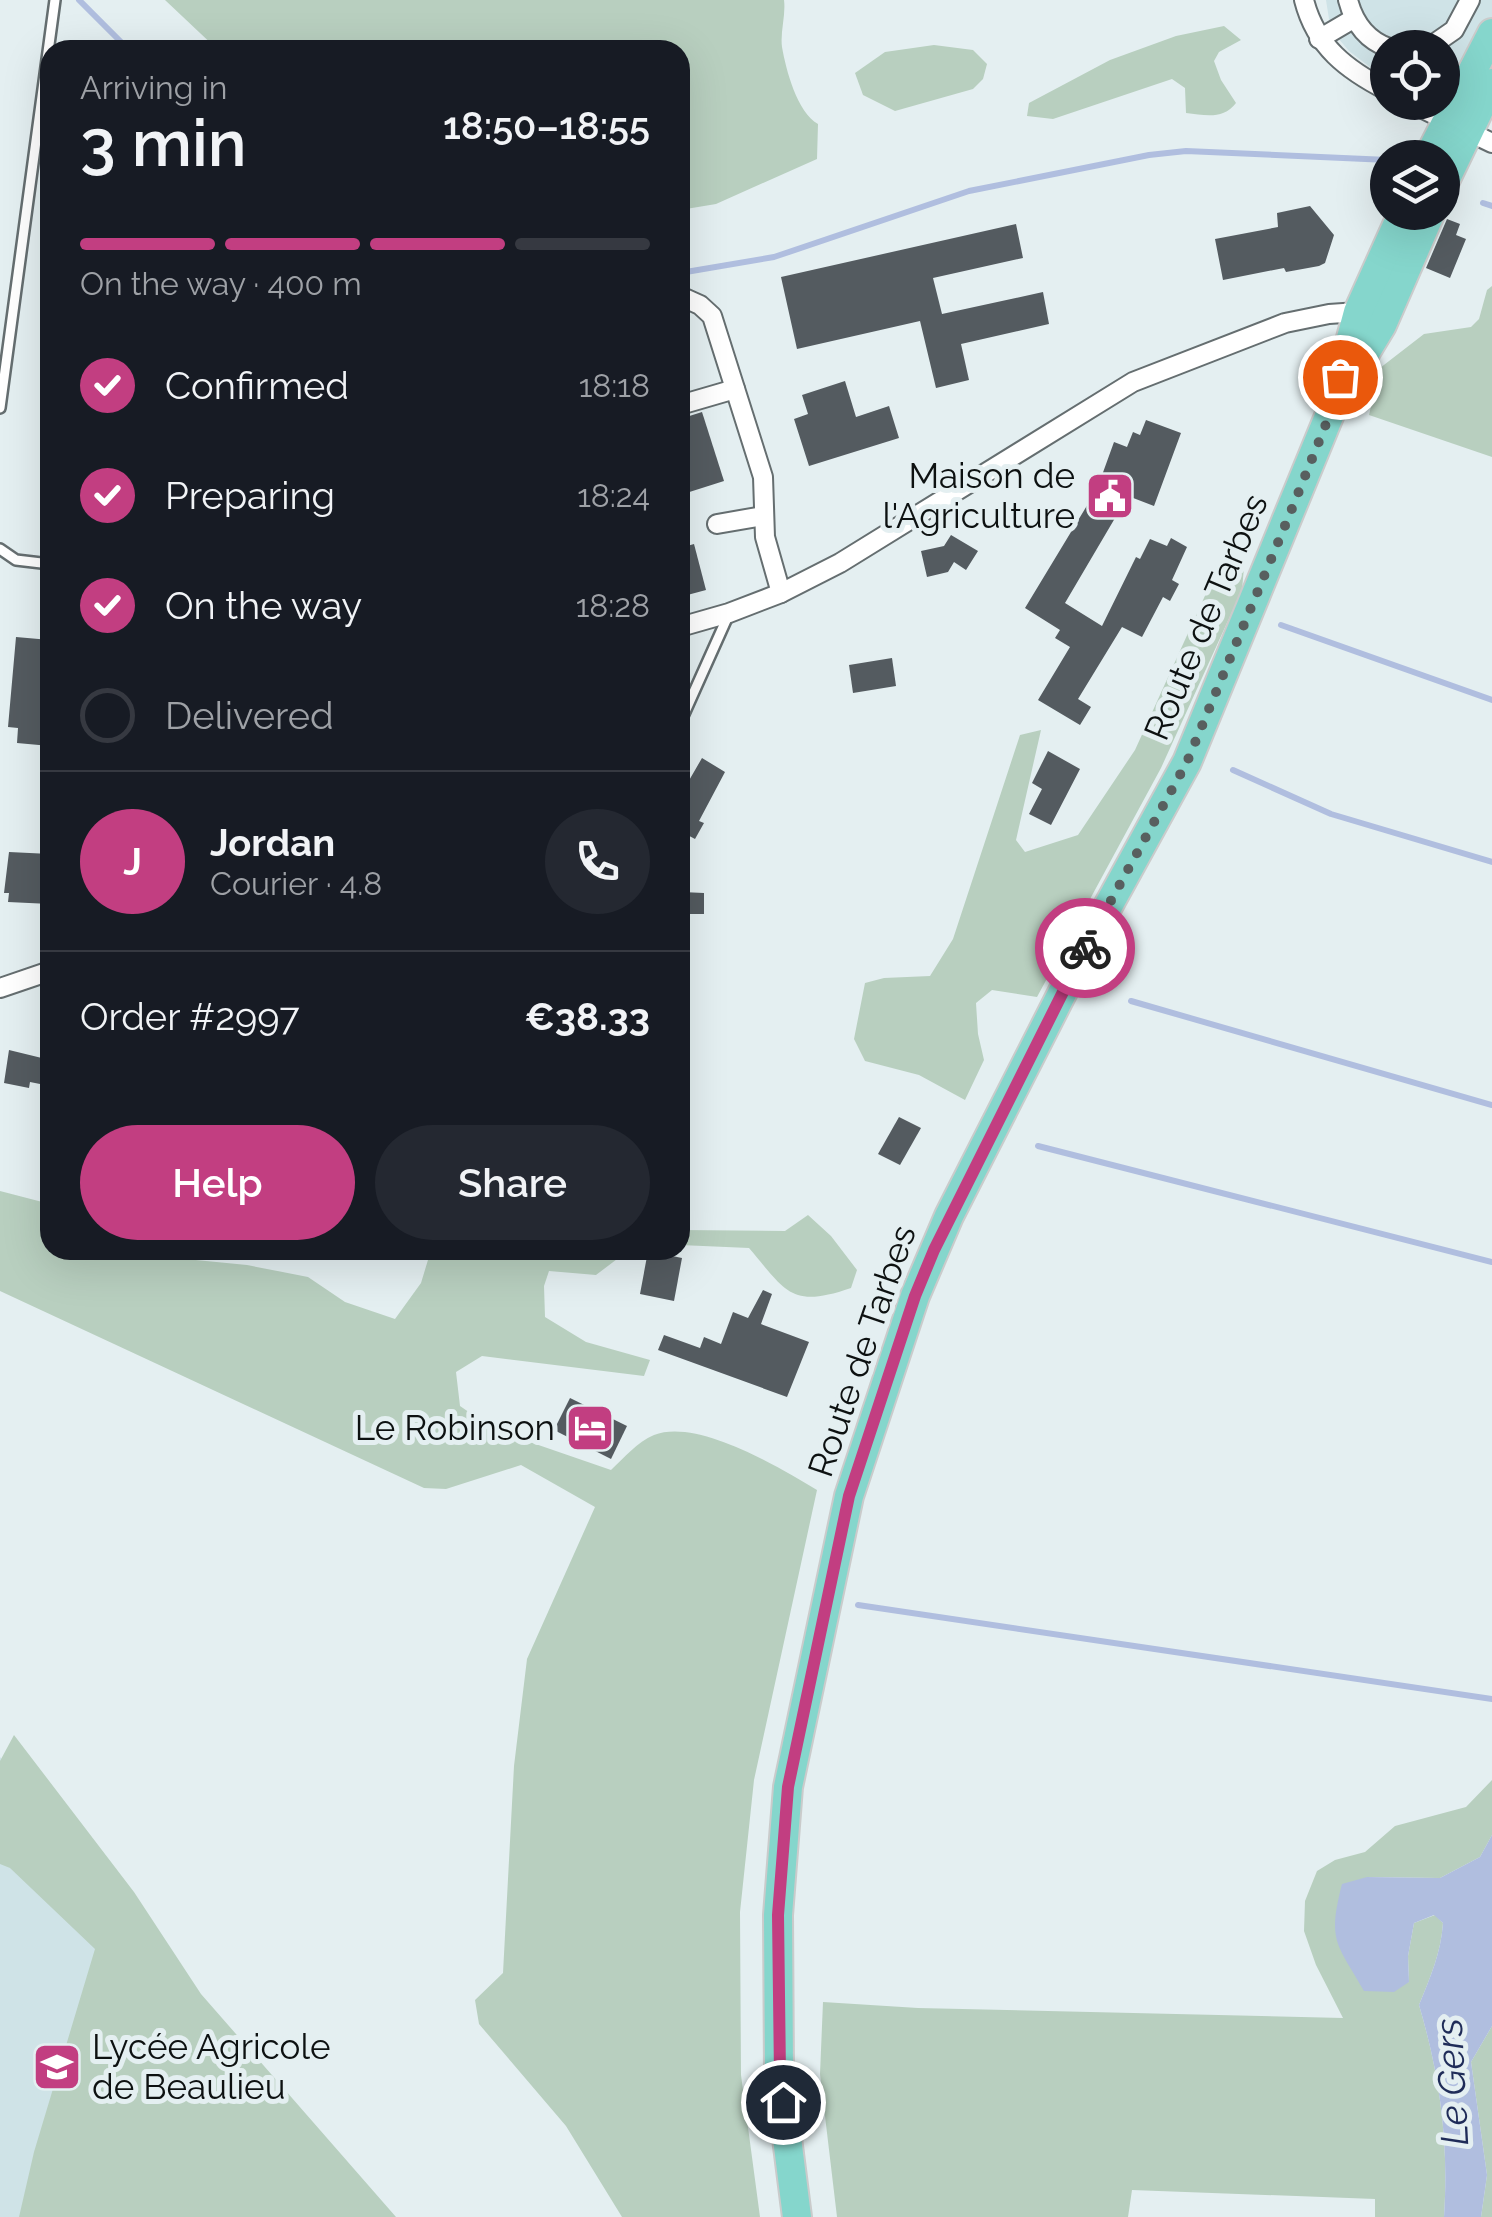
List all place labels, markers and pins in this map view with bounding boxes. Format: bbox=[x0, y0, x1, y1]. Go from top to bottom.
pin bbox=[1298, 335, 1383, 420]
place label: Maison de l'Agriculture bbox=[882, 455, 1075, 536]
public building icon: Maison de l'Agriculture bbox=[1084, 470, 1136, 522]
hotel icon: Le Robinson bbox=[564, 1402, 616, 1454]
place label: Le Robinson bbox=[355, 1407, 555, 1448]
place label: Lycée Agricole de Beaulieu bbox=[92, 2026, 331, 2107]
school or university icon: Lycée Agricole de Beaulieu bbox=[31, 2041, 83, 2093]
pin bbox=[741, 2060, 826, 2145]

